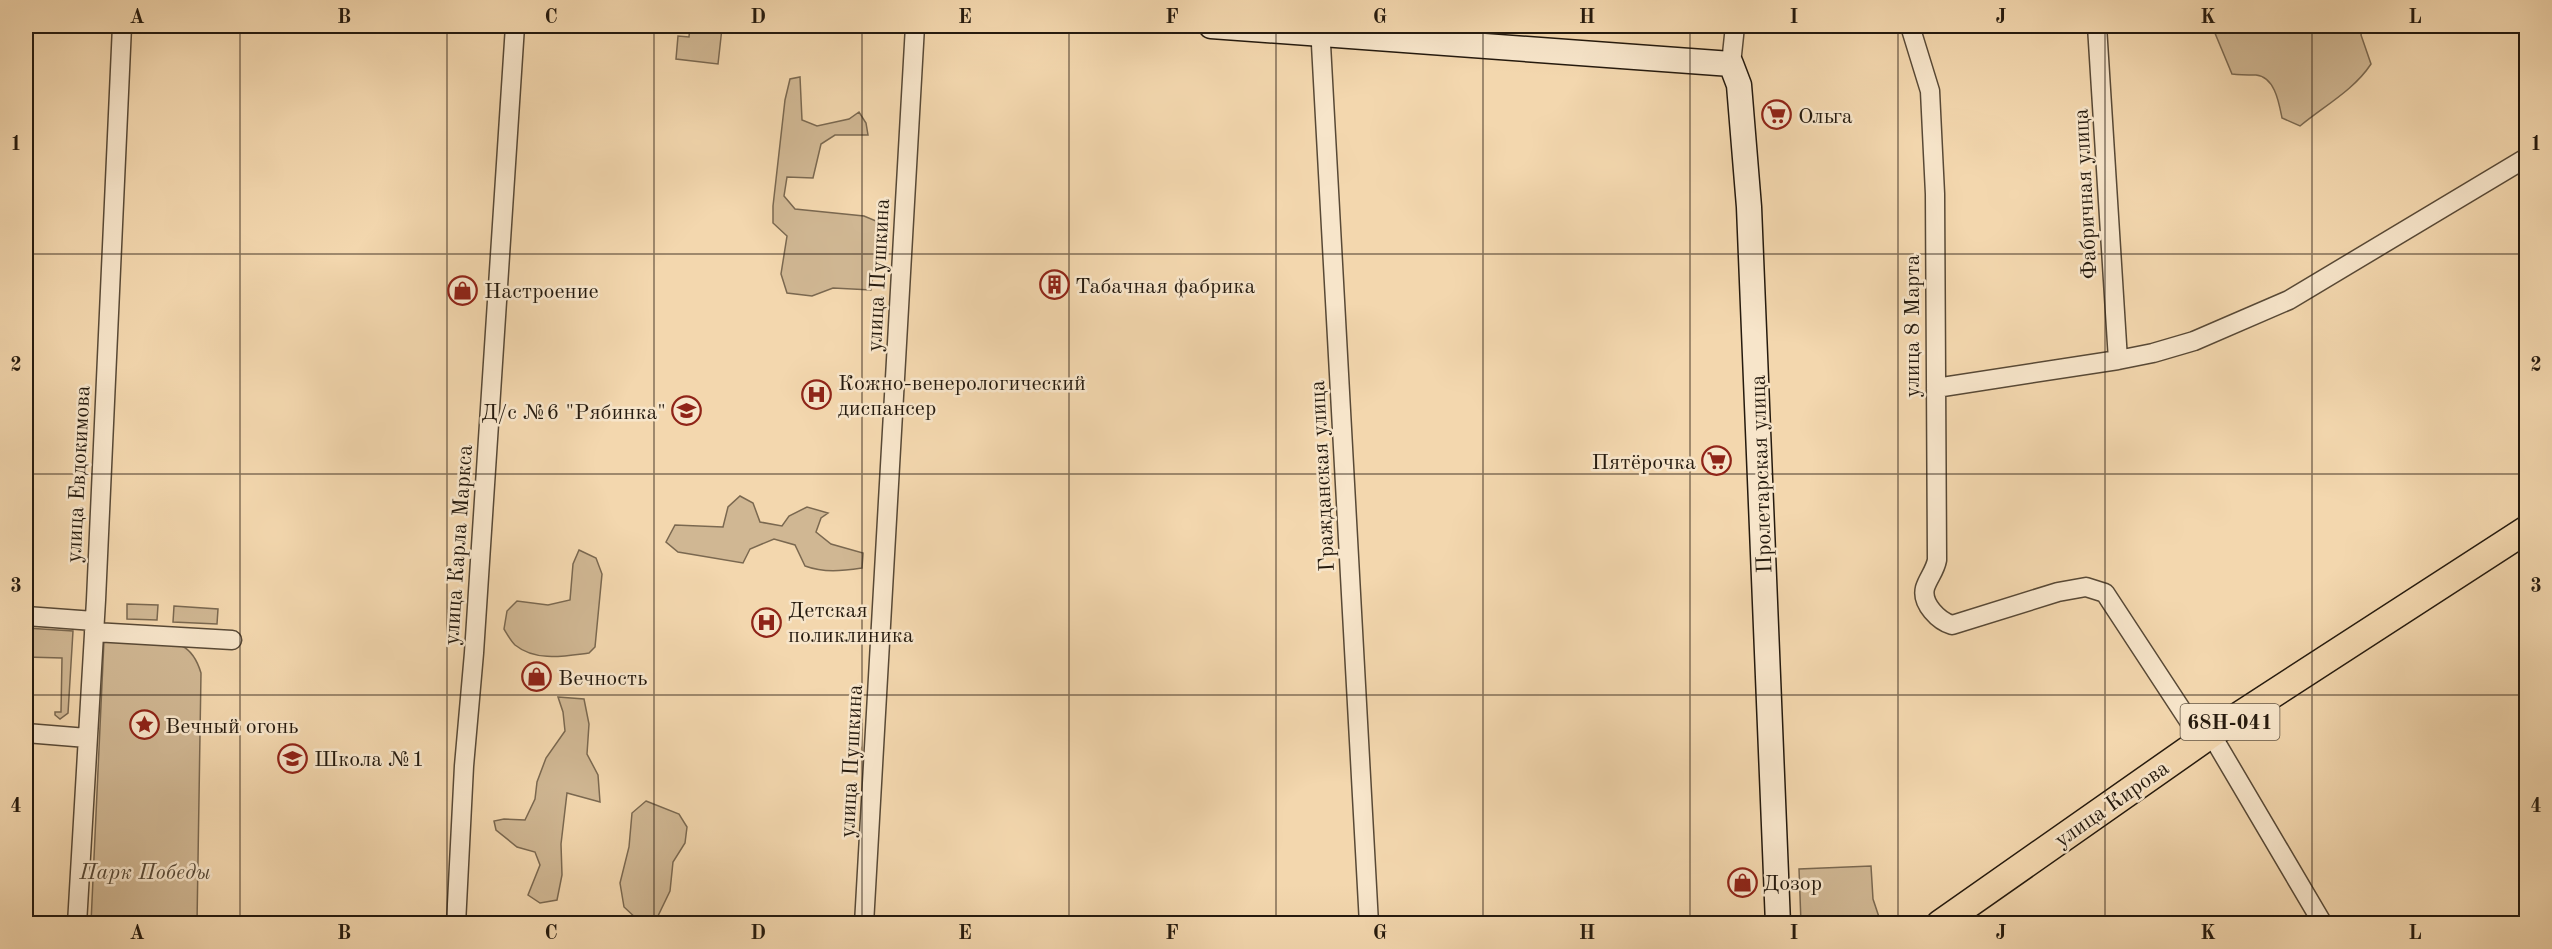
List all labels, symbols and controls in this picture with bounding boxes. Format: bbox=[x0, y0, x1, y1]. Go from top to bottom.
text: A bbox=[129, 8, 145, 28]
text: B bbox=[337, 8, 351, 28]
text: C bbox=[544, 8, 558, 28]
text: D bbox=[750, 8, 766, 28]
text: E bbox=[958, 8, 972, 28]
text: F bbox=[1165, 8, 1179, 28]
text: G bbox=[1373, 8, 1387, 28]
text: H bbox=[1579, 8, 1595, 28]
text: I bbox=[1790, 8, 1798, 28]
text: J bbox=[1996, 8, 2007, 28]
text: K bbox=[2200, 8, 2216, 28]
text: L bbox=[2408, 8, 2422, 28]
supermarket icon: Ольга bbox=[1761, 99, 1793, 131]
place label: Ольга bbox=[1798, 106, 1853, 128]
street label: Фабричная улица bbox=[2071, 108, 2101, 280]
text: 1 bbox=[10, 135, 22, 155]
text: 1 bbox=[2530, 135, 2542, 155]
street label: улица Пушкина bbox=[864, 198, 894, 353]
street label: улица 8 Марта bbox=[1902, 254, 1924, 398]
building icon: Табачная фабрика bbox=[1038, 269, 1070, 301]
shop icon: Настроение bbox=[447, 274, 479, 306]
place label: Табачная фабрика bbox=[1075, 276, 1255, 298]
place label: Настроение bbox=[484, 281, 599, 303]
text: 2 bbox=[10, 356, 22, 376]
text: 2 bbox=[2530, 356, 2542, 376]
place label: Кожно-венерологический диспансер bbox=[838, 373, 1086, 420]
street label: Пролетарская улица bbox=[1748, 374, 1776, 574]
hospital icon: Кожно-венерологический диспансер bbox=[801, 379, 833, 411]
street label: Гражданская улица bbox=[1307, 380, 1339, 572]
street label: улица Евдокимова bbox=[63, 385, 95, 563]
school or university icon: Д/с №6 "Рябинка" bbox=[671, 395, 703, 427]
place label: Д/с №6 "Рябинка" bbox=[481, 402, 666, 424]
street label: улица Карла Маркса bbox=[441, 444, 477, 646]
supermarket icon: Пятёрочка bbox=[1701, 445, 1733, 477]
place label: Пятёрочка bbox=[1591, 452, 1696, 474]
text: 3 bbox=[10, 577, 22, 597]
text: 3 bbox=[2530, 577, 2542, 597]
place label: Детская поликлиника bbox=[788, 600, 914, 647]
hospital icon: Детская поликлиника bbox=[751, 606, 783, 638]
shop icon: Вечность bbox=[521, 661, 553, 693]
place label: Вечность bbox=[558, 668, 648, 690]
street label: улица Пушкина bbox=[837, 684, 867, 839]
road number: 68Н-041 bbox=[2180, 704, 2280, 740]
place icon: Вечный огонь bbox=[128, 709, 160, 741]
place label: Вечный огонь bbox=[165, 716, 298, 738]
school or university icon: Школа №1 bbox=[277, 742, 309, 774]
place label: Школа №1 bbox=[314, 749, 425, 771]
street label: улица Кирова bbox=[2051, 757, 2173, 852]
text: 4 bbox=[10, 797, 22, 817]
text: 4 bbox=[2530, 797, 2542, 817]
park label: Парк Победы bbox=[78, 862, 211, 884]
shop icon: Дозор bbox=[1726, 866, 1758, 898]
place label: Дозор bbox=[1763, 873, 1822, 895]
text: A bbox=[129, 924, 145, 944]
text: B bbox=[337, 924, 351, 944]
text: C bbox=[544, 924, 558, 944]
text: D bbox=[750, 924, 766, 944]
text: E bbox=[958, 924, 972, 944]
text: F bbox=[1165, 924, 1179, 944]
text: G bbox=[1373, 924, 1387, 944]
text: H bbox=[1579, 924, 1595, 944]
text: I bbox=[1790, 924, 1798, 944]
text: J bbox=[1996, 924, 2007, 944]
text: K bbox=[2200, 924, 2216, 944]
text: L bbox=[2408, 924, 2422, 944]

